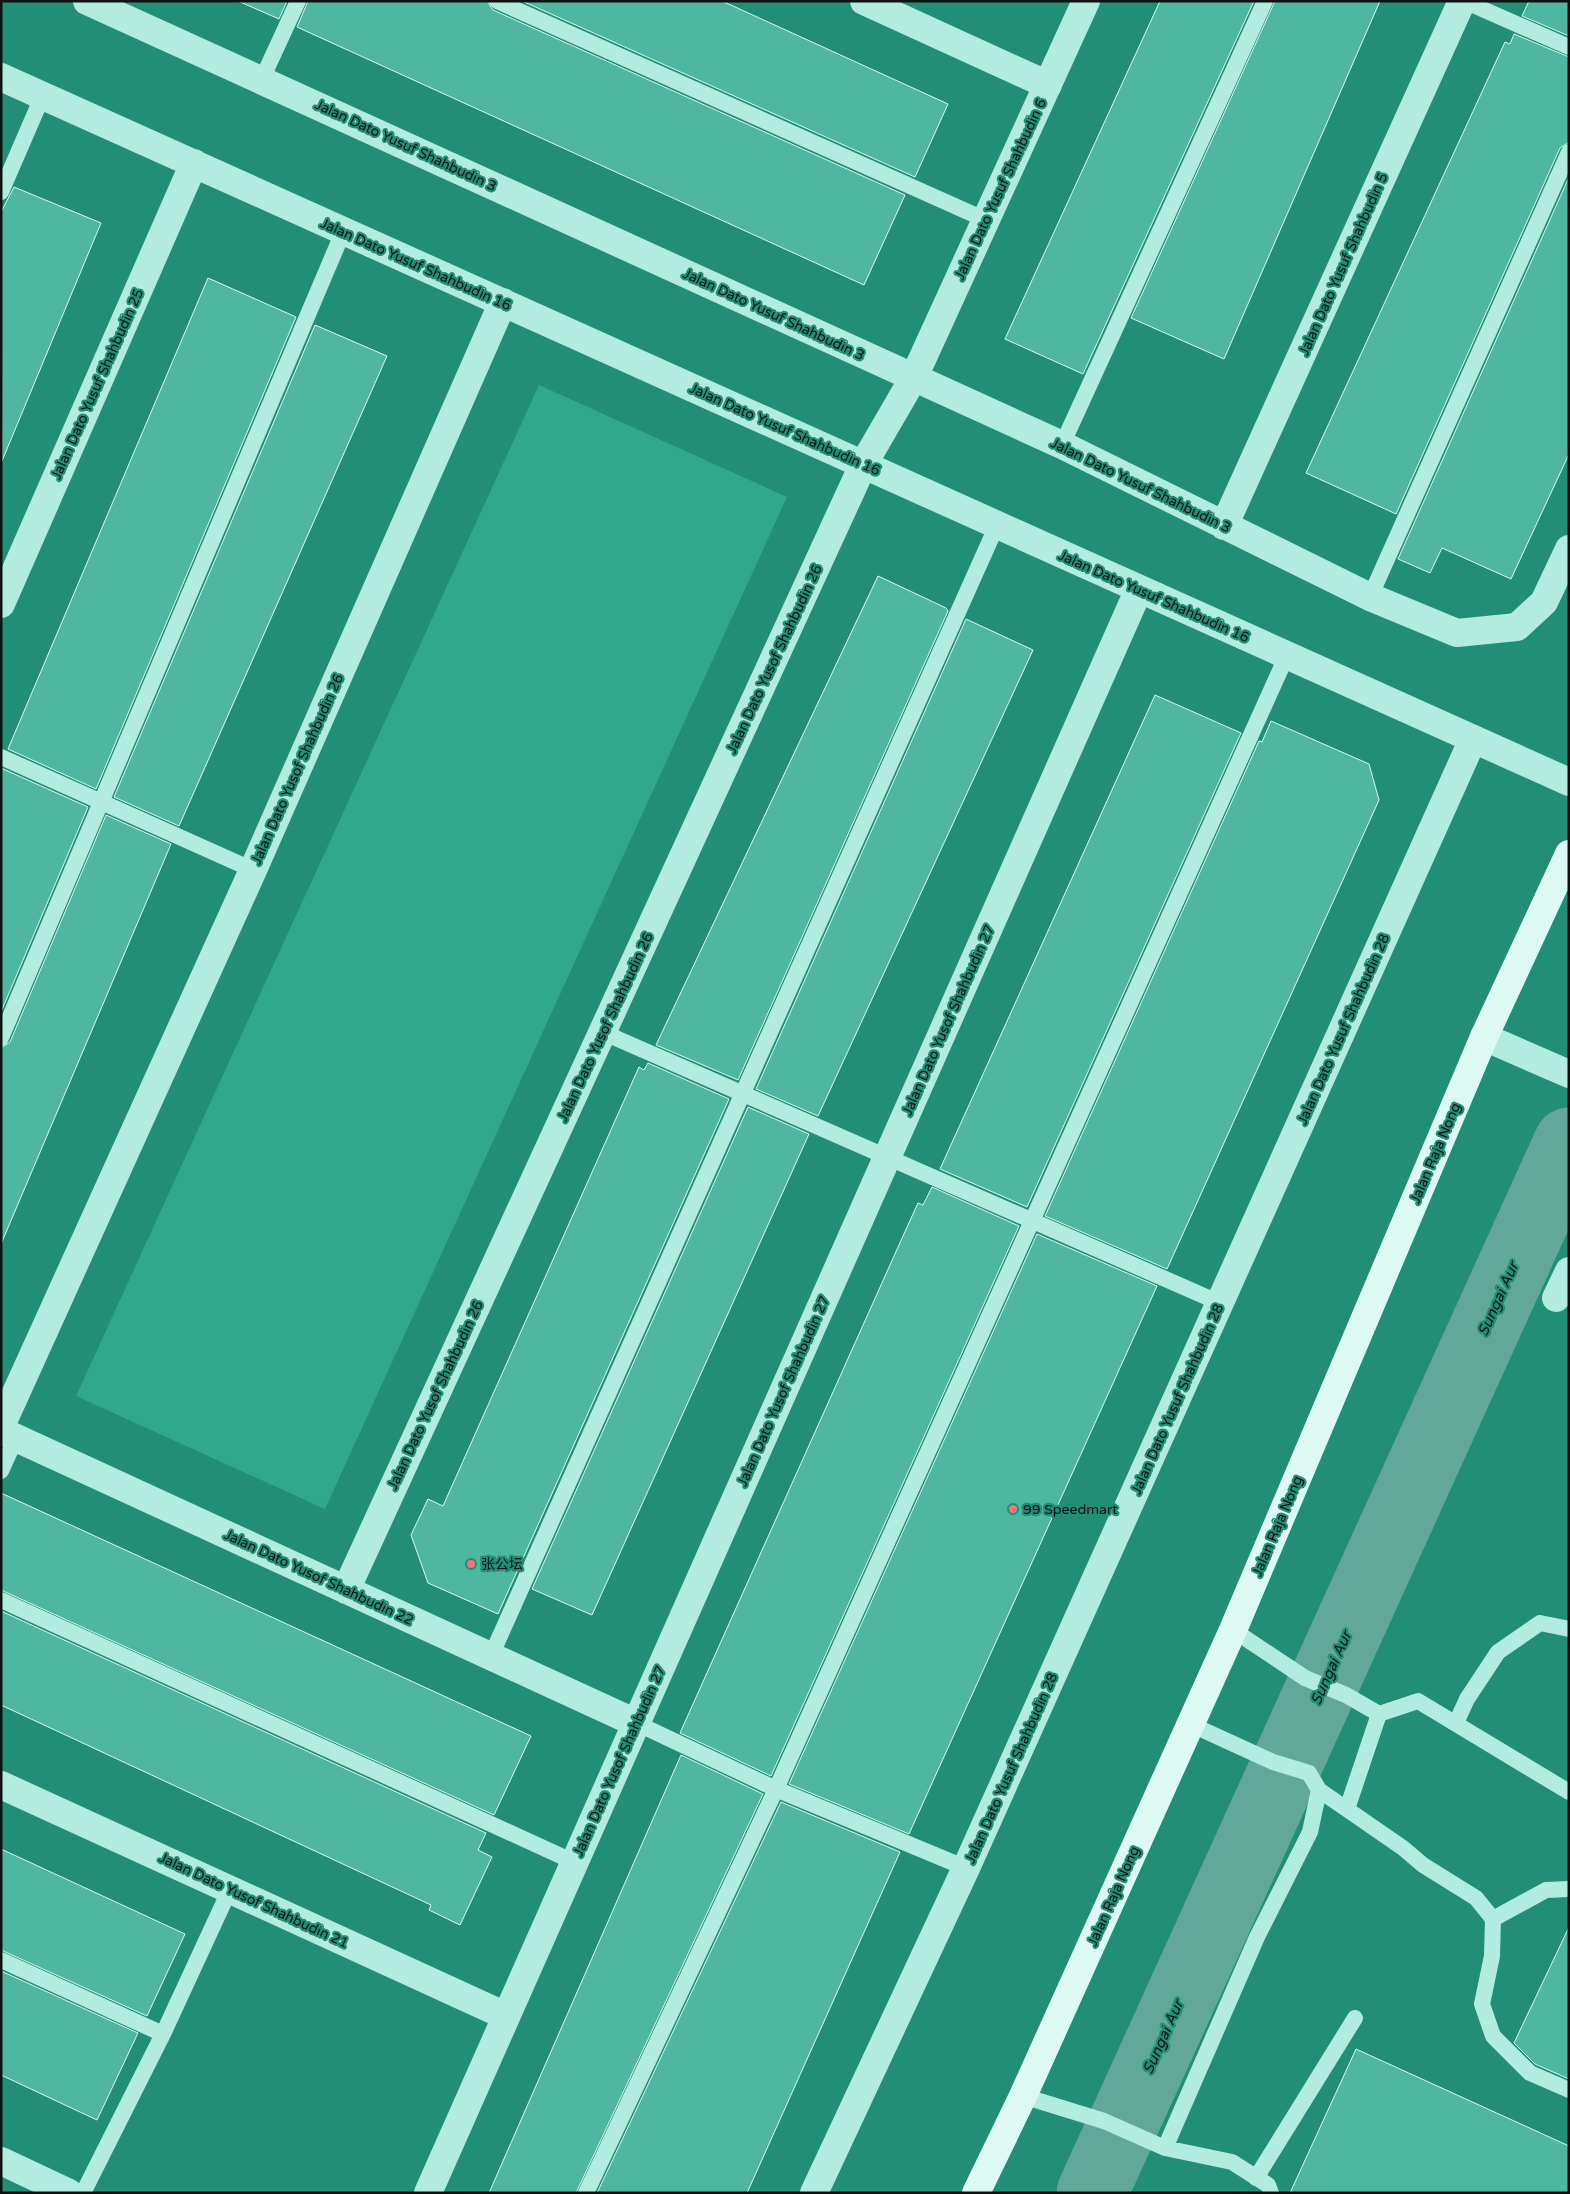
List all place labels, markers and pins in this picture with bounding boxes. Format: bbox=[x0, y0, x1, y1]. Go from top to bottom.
place label: 99 Speedmart bbox=[1023, 1501, 1118, 1518]
marker: 99 Speedmart bbox=[1007, 1503, 1019, 1515]
place label: 张公坛 bbox=[481, 1556, 523, 1573]
marker: 张公坛 bbox=[465, 1558, 477, 1570]

